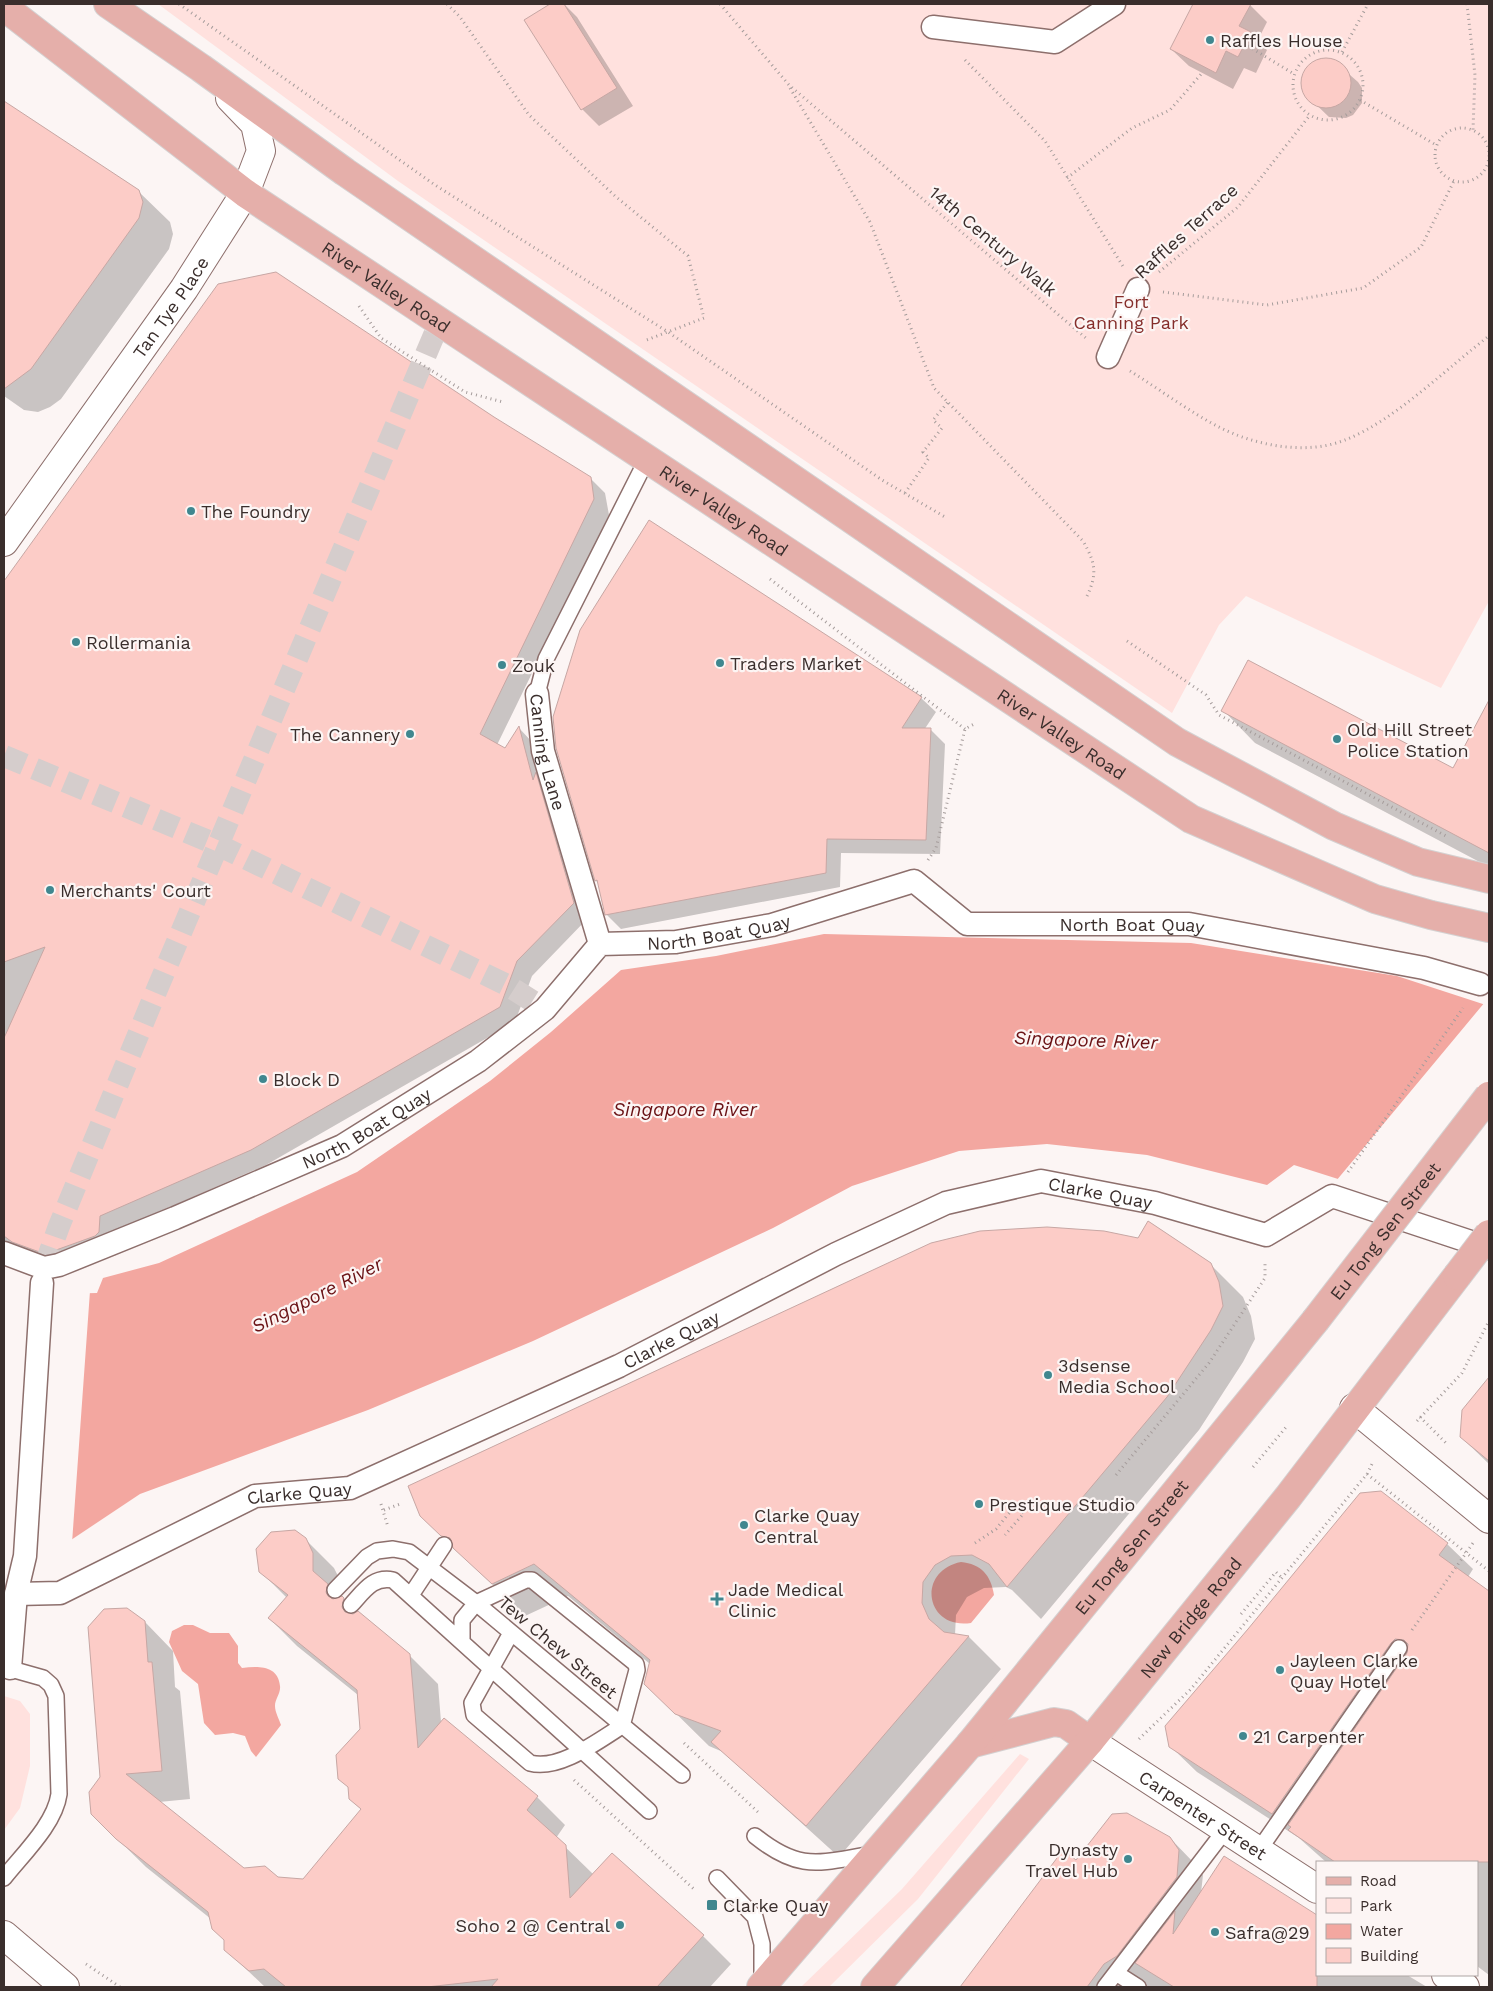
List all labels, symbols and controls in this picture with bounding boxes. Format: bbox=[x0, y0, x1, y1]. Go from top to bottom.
place label: Raffles House bbox=[1220, 30, 1343, 51]
marker: Raffles House bbox=[1204, 34, 1216, 46]
street label: Raffles Terrace bbox=[1130, 179, 1242, 283]
street label: 14th Century Walk bbox=[925, 182, 1061, 300]
street label: River Valley Road bbox=[318, 237, 455, 337]
street label: Tan Tye Place bbox=[128, 252, 213, 362]
park label: Fort Canning Park bbox=[1073, 291, 1189, 333]
street label: River Valley Road bbox=[656, 460, 792, 560]
place label: The Foundry bbox=[201, 501, 311, 522]
marker: The Foundry bbox=[185, 505, 197, 517]
place label: Rollermania bbox=[86, 632, 191, 653]
marker: Rollermania bbox=[70, 636, 82, 648]
place label: Traders Market bbox=[730, 653, 862, 674]
place label: Zouk bbox=[512, 655, 555, 676]
marker: Traders Market bbox=[714, 657, 726, 669]
marker: Zouk bbox=[496, 659, 508, 671]
street label: River Valley Road bbox=[994, 684, 1130, 784]
street label: Canning Lane bbox=[527, 692, 570, 813]
place label: Old Hill Street Police Station bbox=[1347, 719, 1473, 761]
place label: The Cannery bbox=[290, 724, 401, 745]
marker: The Cannery bbox=[404, 728, 416, 740]
marker: Old Hill Street Police Station bbox=[1331, 733, 1343, 745]
place label: Merchants' Court bbox=[60, 880, 211, 901]
marker: Merchants' Court bbox=[44, 884, 56, 896]
street label: North Boat Quay bbox=[647, 909, 794, 953]
street label: North Boat Quay bbox=[1060, 913, 1207, 937]
water label: Singapore River bbox=[1014, 1026, 1159, 1054]
place label: Block D bbox=[273, 1069, 340, 1090]
marker: Block D bbox=[257, 1073, 269, 1085]
street label: North Boat Quay bbox=[299, 1082, 435, 1173]
water label: Singapore River bbox=[613, 1098, 758, 1121]
street label: Eu Tong Sen Street bbox=[1325, 1158, 1445, 1304]
street label: Clarke Quay bbox=[1047, 1172, 1155, 1213]
water label: Singapore River bbox=[248, 1252, 387, 1338]
street label: Clarke Quay bbox=[619, 1305, 723, 1373]
place label: 3dsense Media School bbox=[1058, 1355, 1176, 1397]
marker: 3dsense Media School bbox=[1042, 1369, 1054, 1381]
street label: Eu Tong Sen Street bbox=[1070, 1475, 1192, 1619]
street label: Clarke Quay bbox=[243, 1477, 353, 1509]
place label: Prestique Studio bbox=[989, 1494, 1135, 1515]
marker: Prestique Studio bbox=[973, 1498, 985, 1510]
place label: Clarke Quay Central bbox=[754, 1505, 860, 1547]
marker: Clarke Quay Central bbox=[738, 1519, 750, 1531]
street label: New Bridge Road bbox=[1135, 1553, 1246, 1682]
place label: Jade Medical Clinic bbox=[728, 1579, 844, 1621]
street label: Tew Chew Street bbox=[494, 1591, 622, 1703]
marker: Jade Medical Clinic bbox=[710, 1592, 724, 1606]
place label: Jayleen Clarke Quay Hotel bbox=[1290, 1650, 1418, 1692]
marker: Jayleen Clarke Quay Hotel bbox=[1274, 1664, 1286, 1676]
place label: 21 Carpenter bbox=[1253, 1726, 1365, 1747]
marker: 21 Carpenter bbox=[1237, 1730, 1249, 1742]
street label: Carpenter Street bbox=[1135, 1766, 1271, 1864]
place label: Dynasty Travel Hub bbox=[1025, 1839, 1119, 1881]
marker: Dynasty Travel Hub bbox=[1122, 1853, 1134, 1865]
legend bbox=[1316, 1861, 1478, 1976]
text: Road bbox=[1360, 1872, 1397, 1890]
place label: Clarke Quay bbox=[723, 1895, 829, 1916]
text: Park bbox=[1360, 1897, 1393, 1915]
marker: Clarke Quay bbox=[705, 1898, 719, 1912]
place label: Soho 2 @ Central bbox=[455, 1915, 610, 1936]
marker: Soho 2 @ Central bbox=[614, 1919, 626, 1931]
place label: Safra@29 bbox=[1225, 1922, 1310, 1943]
text: Water bbox=[1360, 1922, 1403, 1940]
marker: Safra@29 bbox=[1209, 1926, 1221, 1938]
text: Building bbox=[1360, 1947, 1418, 1965]

